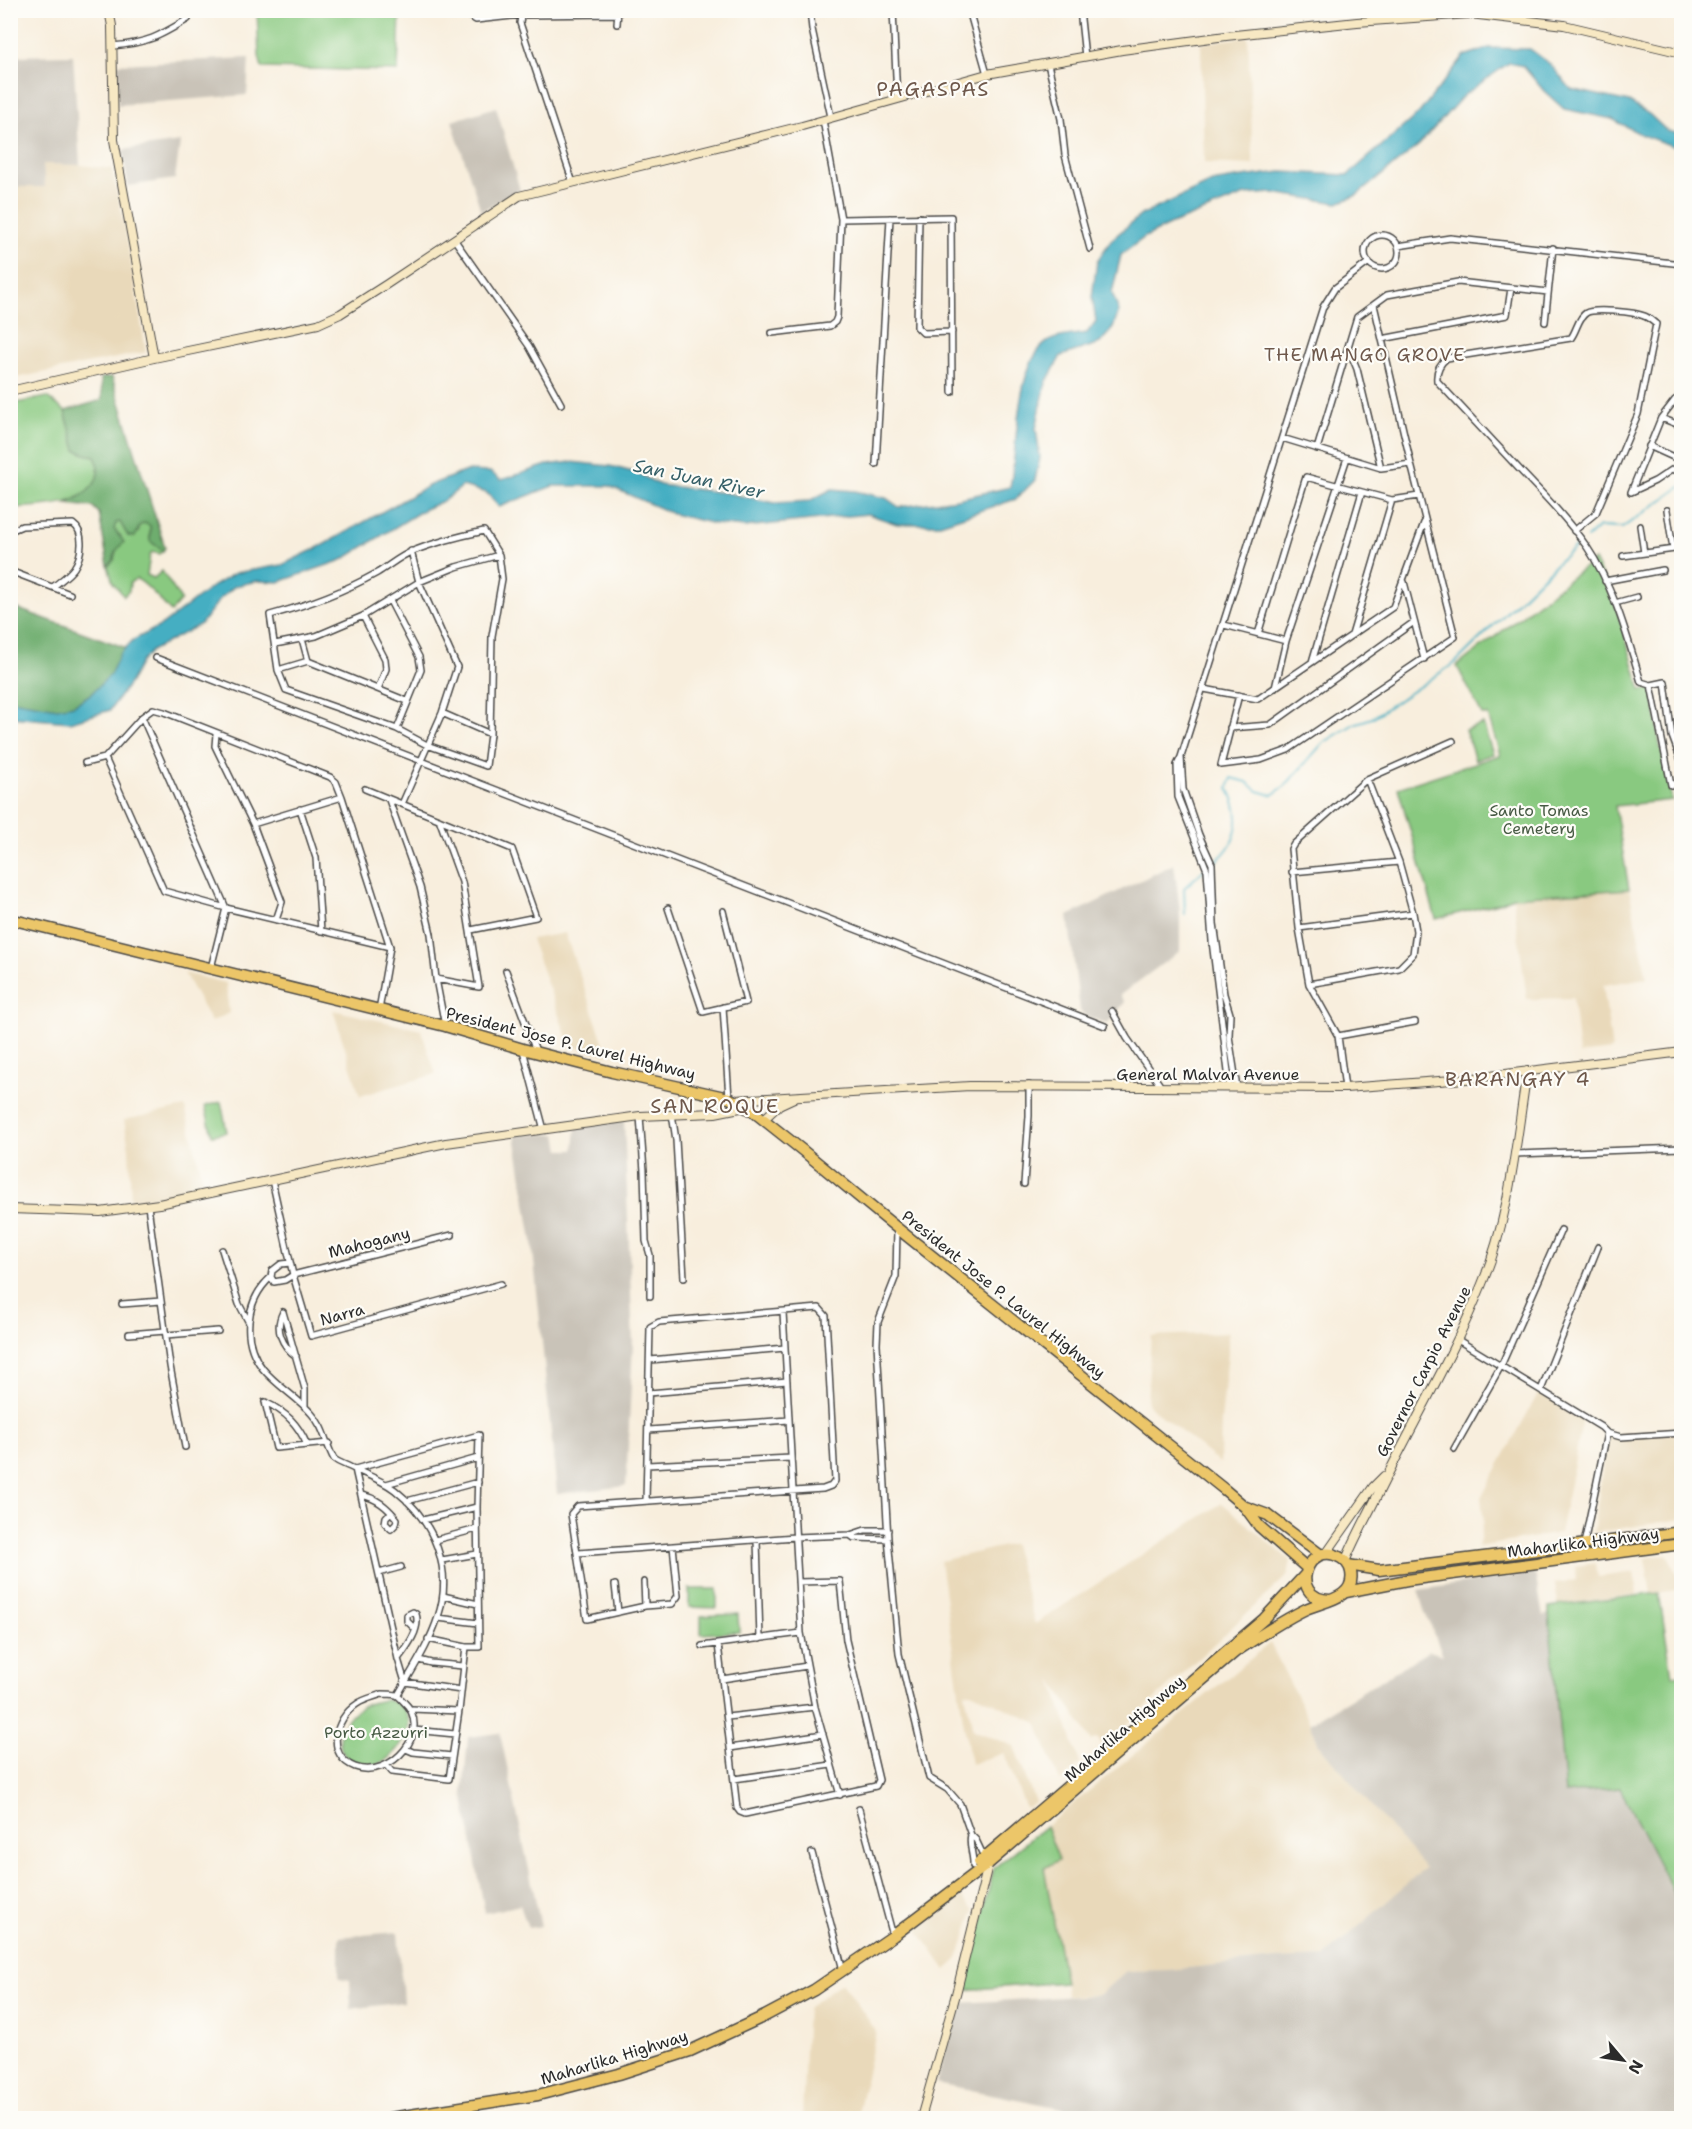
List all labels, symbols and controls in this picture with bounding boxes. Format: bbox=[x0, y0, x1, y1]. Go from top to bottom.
district label: PAGASPAS bbox=[876, 76, 990, 102]
district label: THE MANGO GROVE bbox=[1264, 343, 1466, 367]
water label: San Juan River bbox=[631, 453, 767, 505]
park label: Santo Tomas Cemetery bbox=[1489, 800, 1589, 839]
street label: President Jose P. Laurel Highway bbox=[444, 1002, 698, 1085]
street label: General Malvar Avenue bbox=[1116, 1064, 1300, 1085]
district label: BARANGAY 4 bbox=[1445, 1066, 1591, 1092]
district label: SAN ROQUE bbox=[650, 1093, 780, 1119]
street label: President Jose P. Laurel Highway bbox=[897, 1205, 1110, 1383]
street label: Mahogany bbox=[326, 1222, 412, 1263]
street label: Governor Carpio Avenue bbox=[1371, 1282, 1476, 1460]
street label: Narra bbox=[318, 1298, 367, 1330]
street label: Maharlika Highway bbox=[1506, 1523, 1660, 1562]
street label: Maharlika Highway bbox=[1060, 1670, 1189, 1786]
park label: Porto Azzurri bbox=[324, 1722, 428, 1743]
street label: Maharlika Highway bbox=[538, 2025, 690, 2090]
north arrow bbox=[1593, 2030, 1653, 2090]
text: N bbox=[1623, 2056, 1648, 2078]

